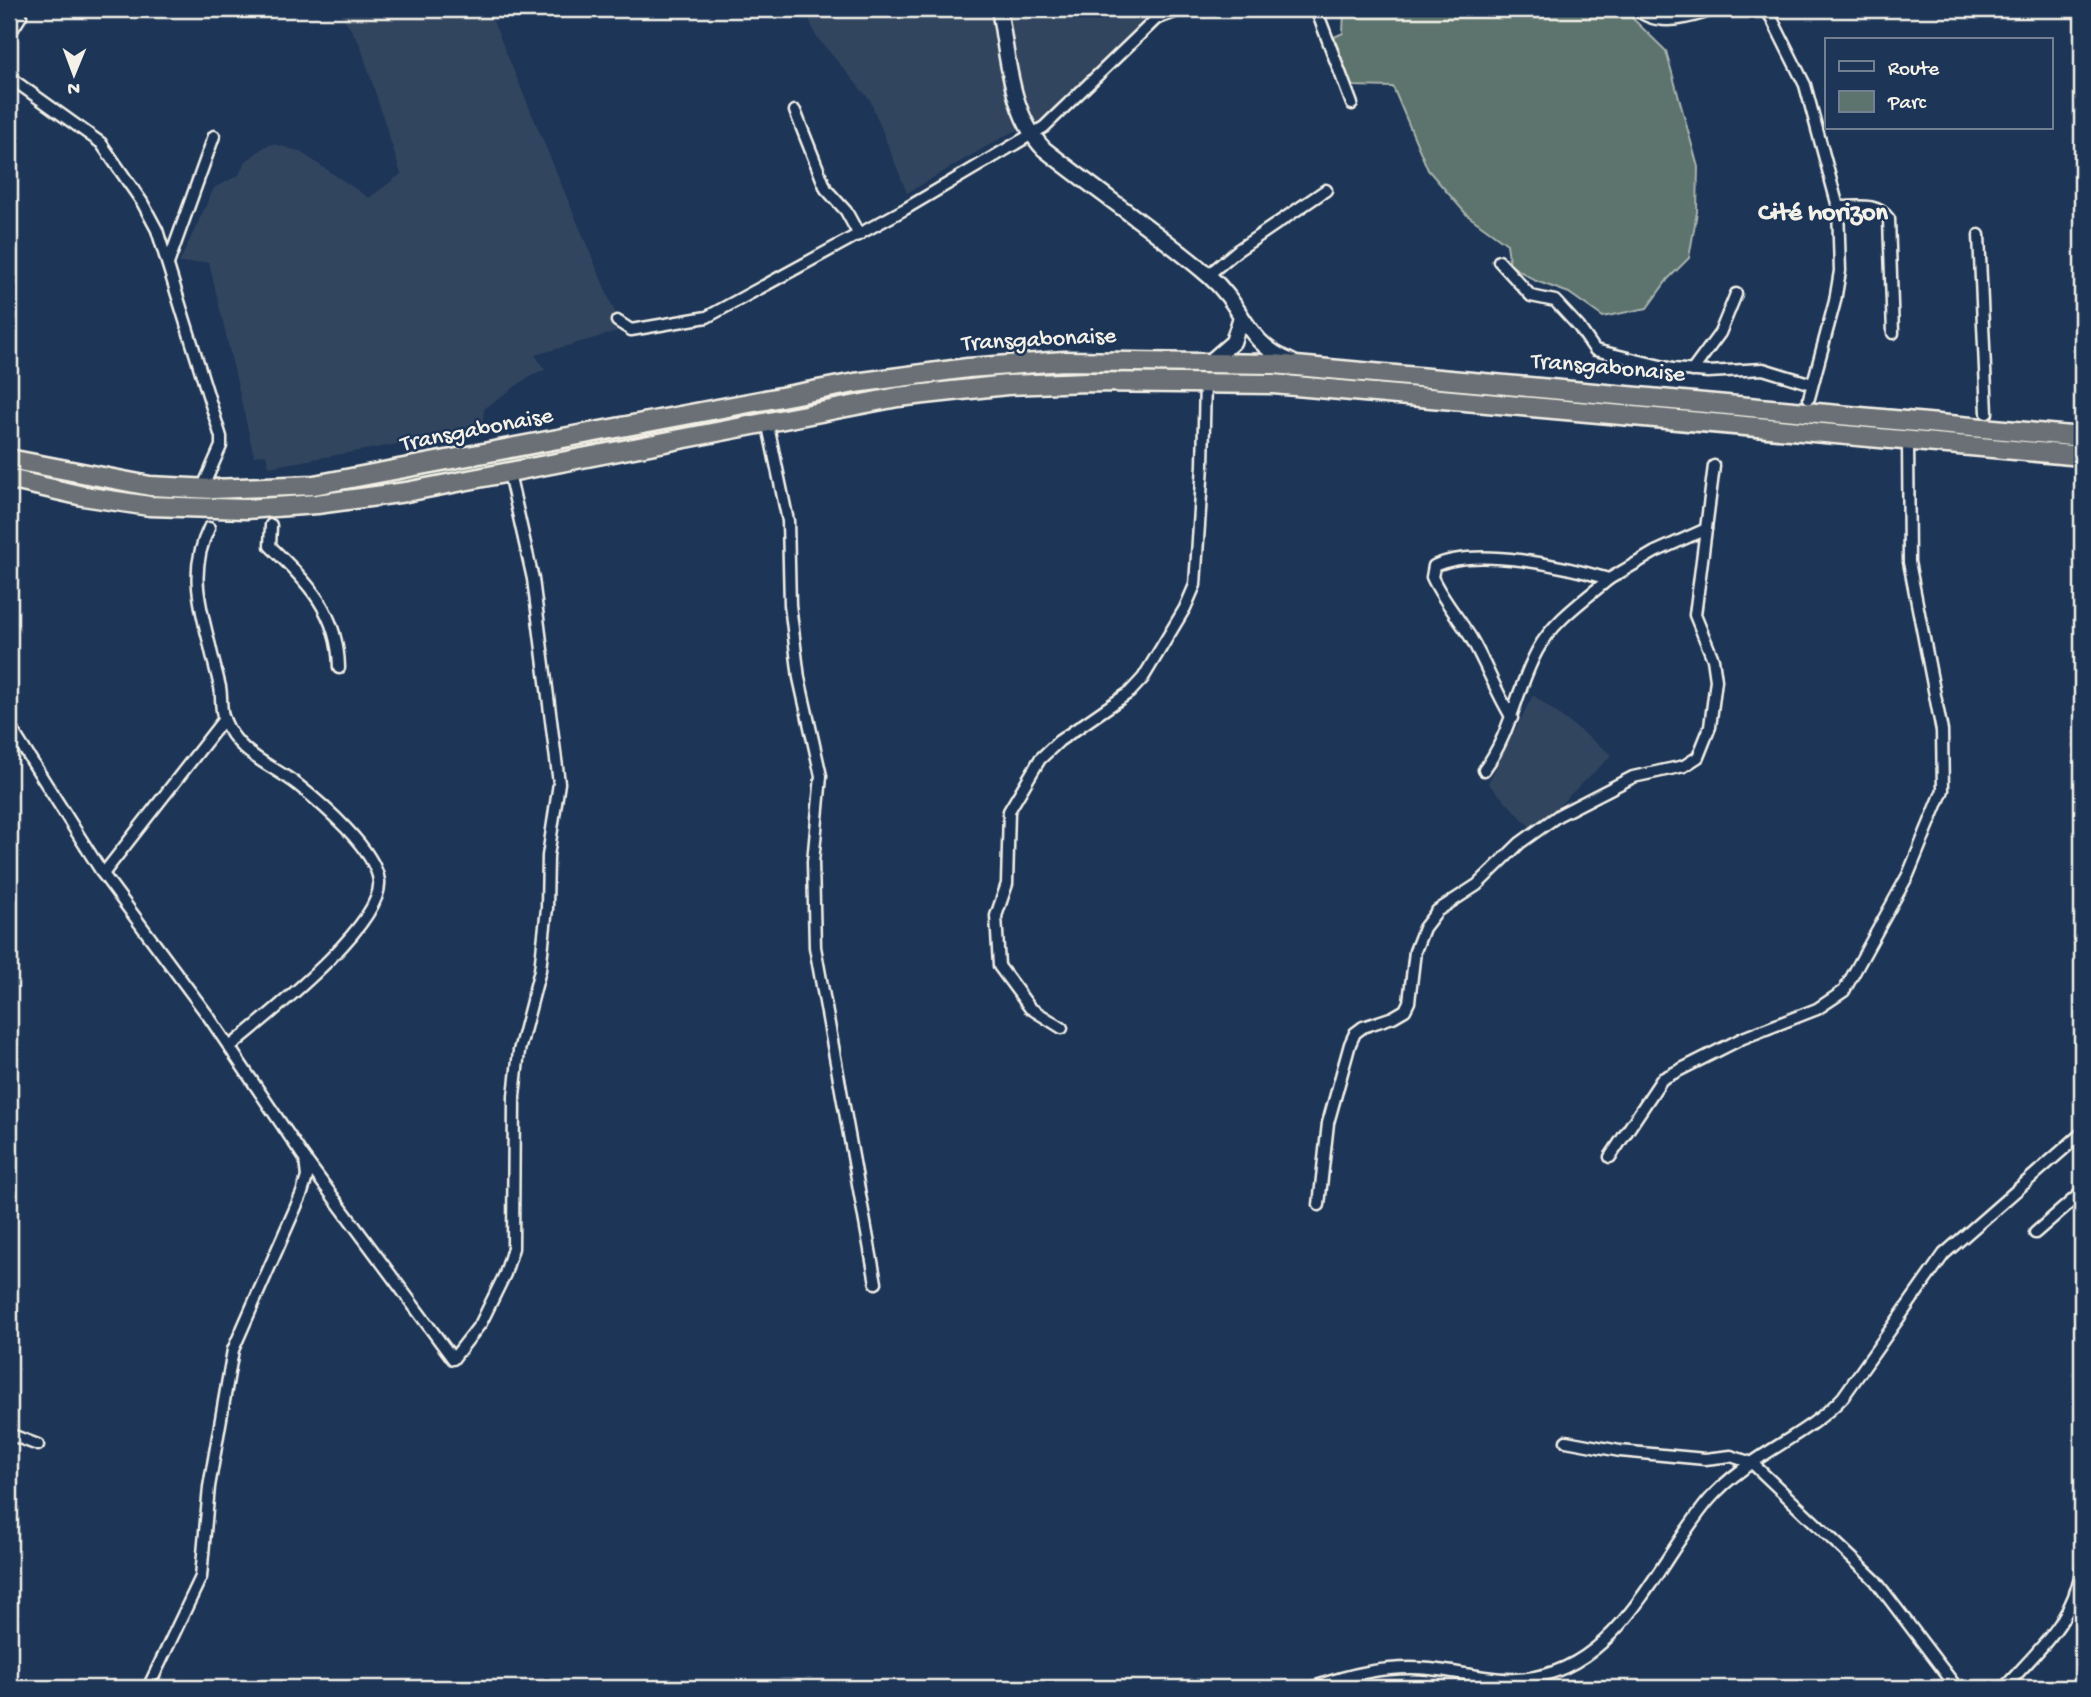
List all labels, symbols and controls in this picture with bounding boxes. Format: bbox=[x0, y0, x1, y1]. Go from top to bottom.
north arrow bbox=[38, 38, 108, 108]
legend bbox=[1825, 38, 2052, 130]
text: Route bbox=[1888, 58, 1940, 83]
text: N bbox=[67, 76, 80, 99]
text: Parc bbox=[1887, 92, 1927, 117]
district label: Cité horizon bbox=[1758, 199, 1888, 230]
street label: Transgabonaise bbox=[959, 322, 1118, 360]
street label: Transgabonaise bbox=[1528, 348, 1687, 390]
street label: Transgabonaise bbox=[396, 402, 556, 460]

